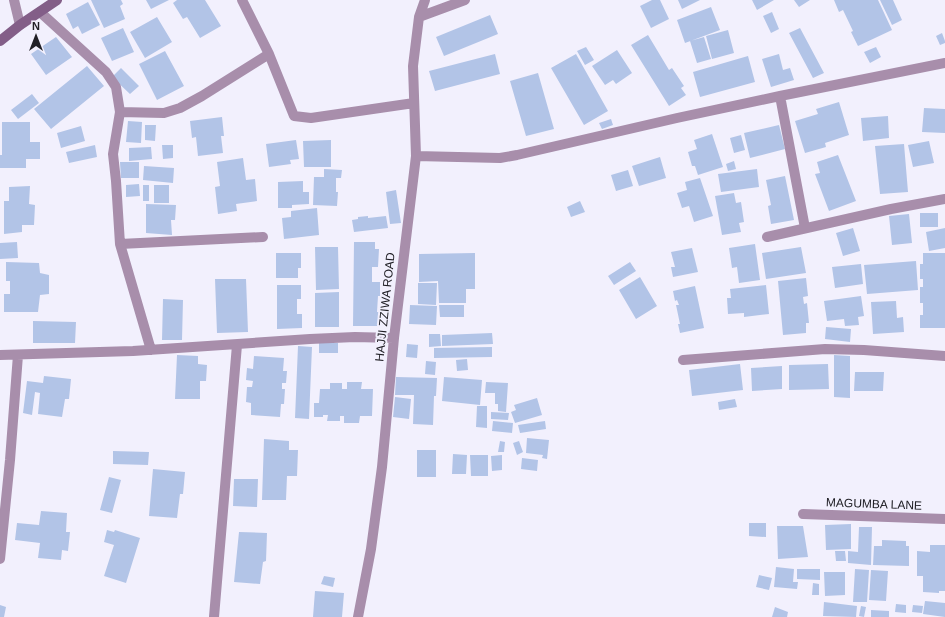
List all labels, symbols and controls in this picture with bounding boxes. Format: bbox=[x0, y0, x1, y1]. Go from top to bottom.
north arrow bbox=[16, 16, 56, 56]
text: N bbox=[32, 20, 40, 32]
street label: HAJJI ZZIWA ROAD bbox=[372, 251, 398, 362]
street label: MAGUMBA LANE bbox=[826, 495, 922, 513]

